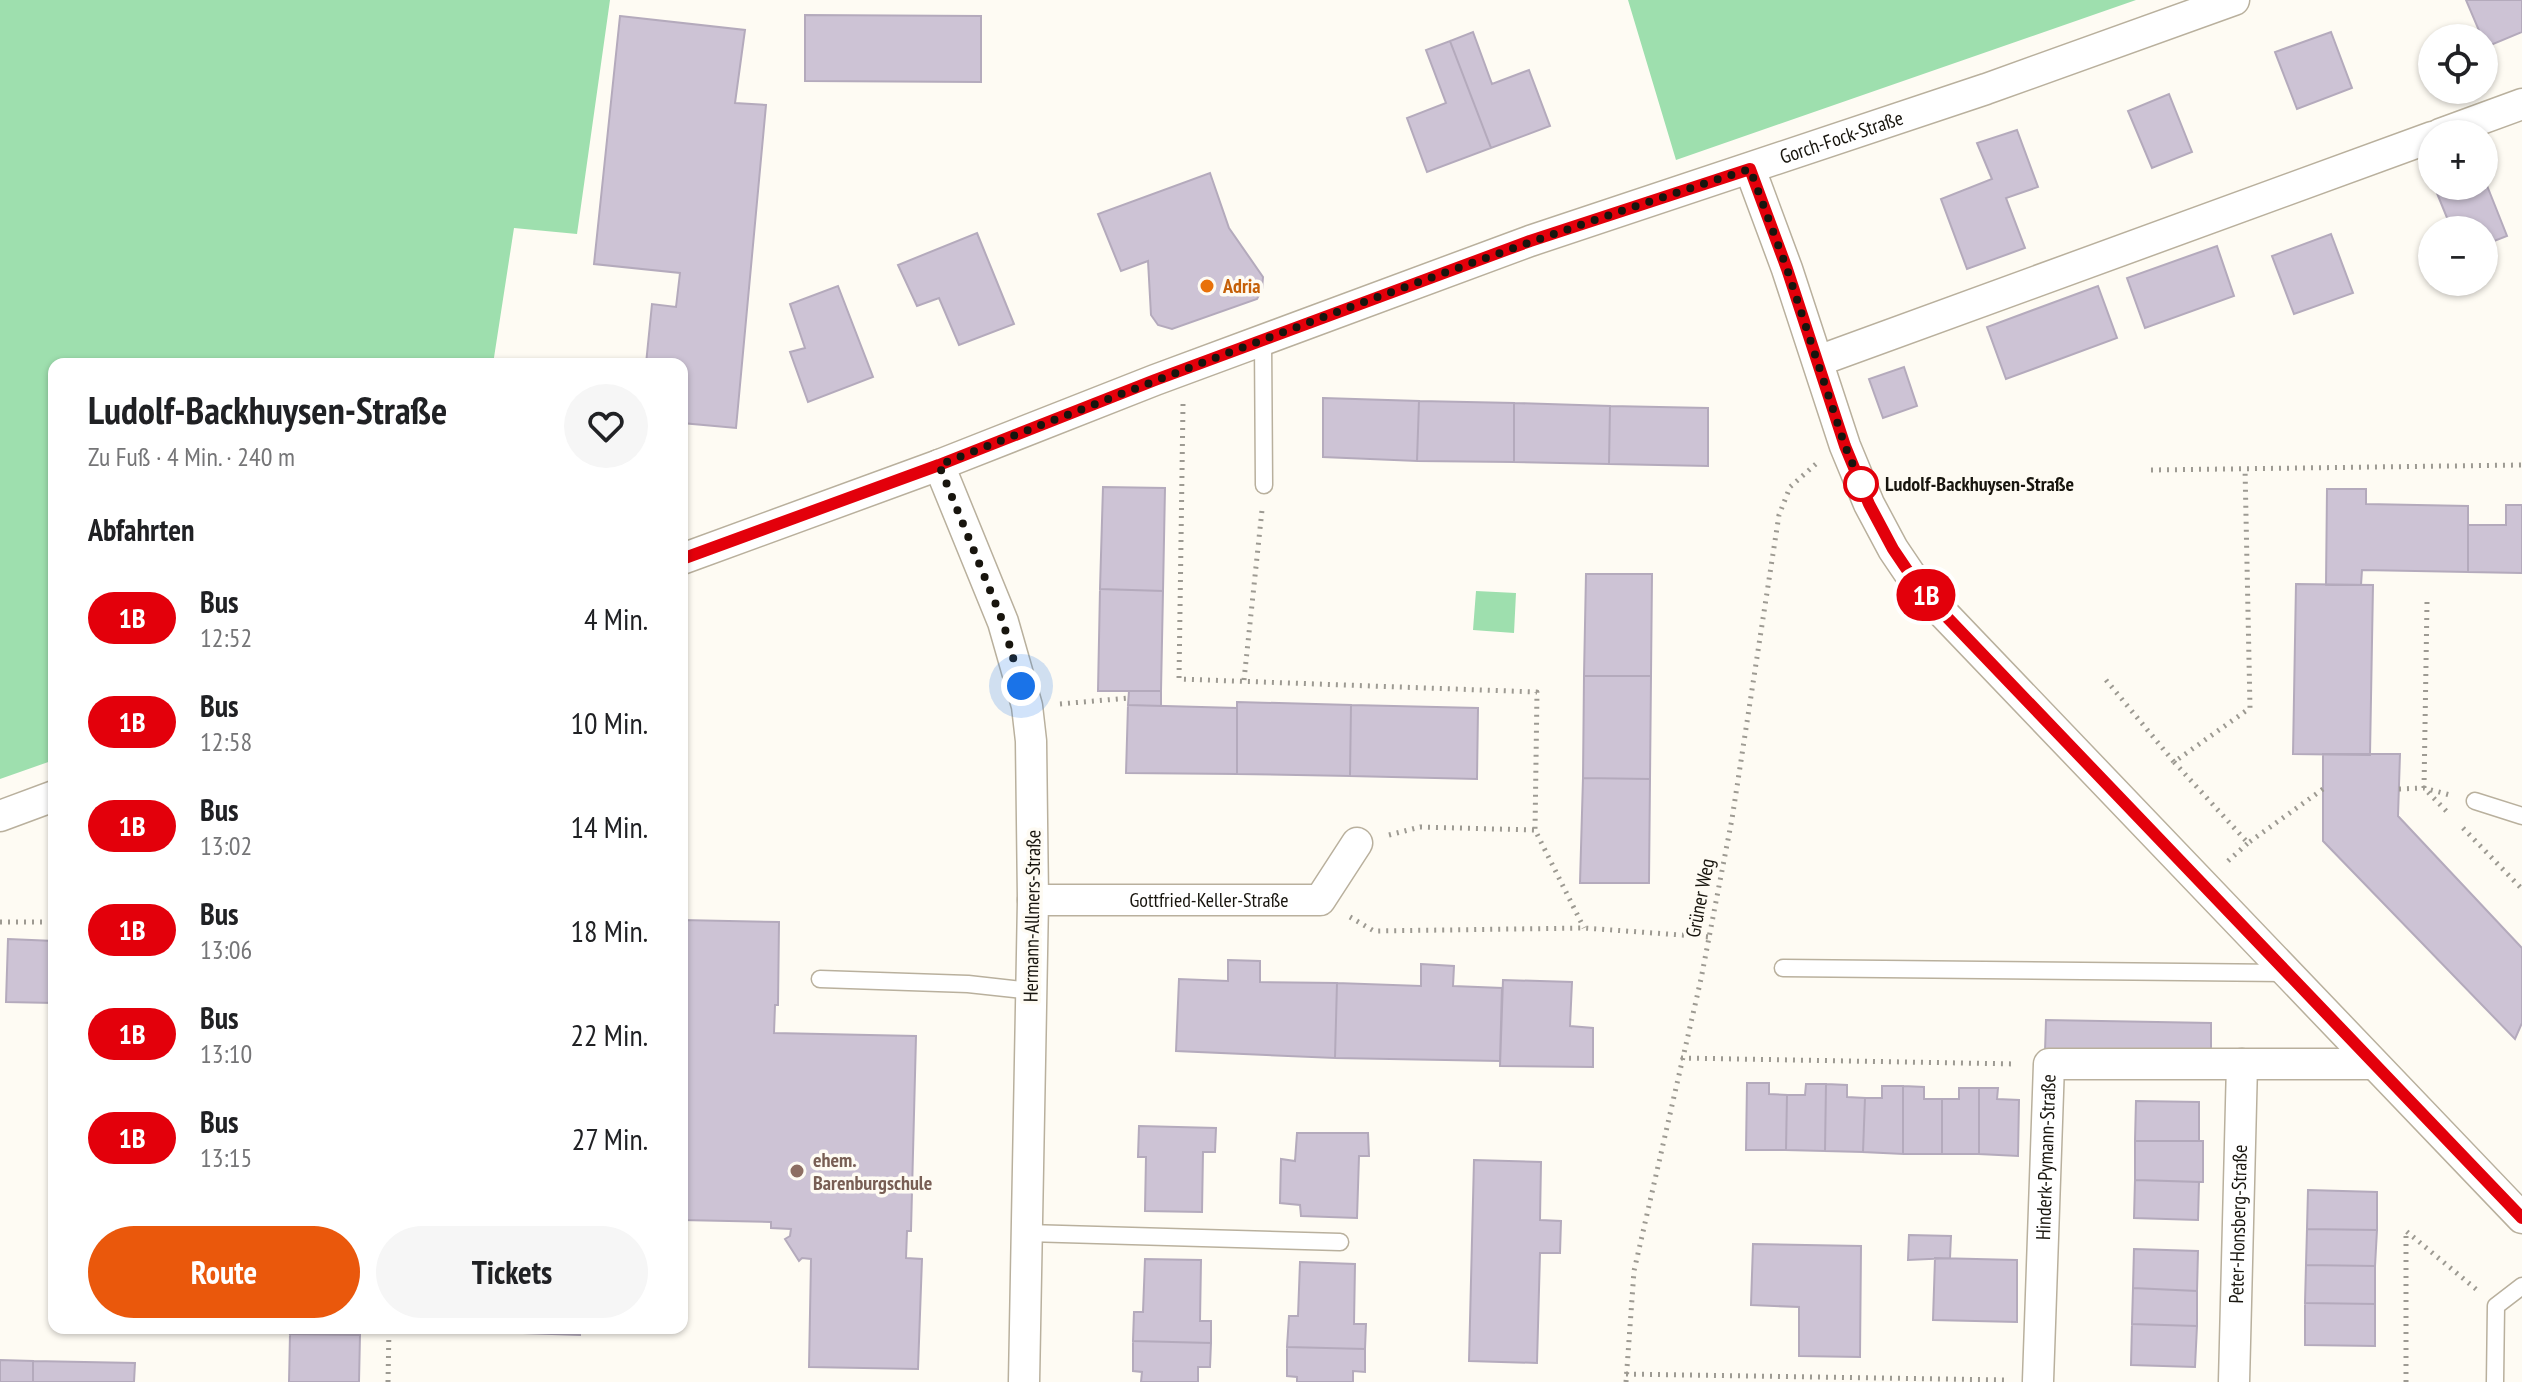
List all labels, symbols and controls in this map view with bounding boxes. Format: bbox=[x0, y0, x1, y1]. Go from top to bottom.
map controls bbox=[2418, 24, 2498, 296]
button: locate bbox=[2418, 24, 2498, 104]
street label: Gorch-Fock-Straße bbox=[1777, 105, 1906, 170]
button: + bbox=[2418, 120, 2498, 200]
button: − bbox=[2418, 216, 2498, 296]
place label: Adria bbox=[1222, 273, 1261, 299]
marker: Adria bbox=[1198, 277, 1216, 295]
button: heart bbox=[564, 384, 648, 468]
text: Ludolf-Backhuysen-Straße bbox=[88, 385, 447, 434]
text: Zu Fuß · 4 Min. · 240 m bbox=[88, 440, 295, 473]
marker: Ludolf-Backhuysen-Straße bbox=[1844, 467, 1878, 501]
place label: Ludolf-Backhuysen-Straße bbox=[1885, 471, 2074, 497]
text: Abfahrten bbox=[88, 510, 194, 549]
line badge: 1B bbox=[1890, 569, 1962, 621]
text: 1B bbox=[1912, 576, 1940, 613]
text: Bus bbox=[200, 582, 239, 621]
text: 1B bbox=[118, 599, 146, 636]
text: 4 Min. bbox=[584, 599, 648, 638]
text: 12:52 bbox=[200, 621, 252, 654]
your location bbox=[1001, 666, 1041, 706]
text: Bus bbox=[200, 686, 239, 725]
text: 1B bbox=[118, 703, 146, 740]
text: 10 Min. bbox=[571, 703, 648, 742]
text: 12:58 bbox=[200, 725, 252, 758]
text: Bus bbox=[200, 790, 239, 829]
text: 1B bbox=[118, 807, 146, 844]
text: 14 Min. bbox=[571, 807, 648, 846]
text: 13:02 bbox=[200, 829, 252, 862]
street label: Hermann-Allmers-Straße bbox=[1017, 830, 1047, 1002]
street label: Grüner Weg bbox=[1680, 856, 1720, 940]
street label: Gottfried-Keller-Straße bbox=[1129, 887, 1289, 913]
text: Bus bbox=[200, 894, 239, 933]
text: 1B bbox=[118, 911, 146, 948]
text: 18 Min. bbox=[571, 911, 648, 950]
text: 13:06 bbox=[200, 933, 252, 966]
text: Bus bbox=[200, 998, 239, 1037]
text: 1B bbox=[118, 1015, 146, 1052]
text: 22 Min. bbox=[571, 1015, 648, 1054]
text: 13:10 bbox=[200, 1037, 252, 1070]
street label: Hinderk-Pymann-Straße bbox=[2030, 1074, 2062, 1240]
text: Bus bbox=[200, 1102, 239, 1141]
text: 1B bbox=[118, 1119, 146, 1156]
text: 27 Min. bbox=[572, 1119, 648, 1158]
text: 13:15 bbox=[200, 1141, 252, 1174]
street label: Peter-Honsberg-Straße bbox=[2223, 1144, 2253, 1304]
place label: ehem. Barenburgschule bbox=[813, 1147, 932, 1196]
marker: ehem. Barenburgschule bbox=[788, 1162, 806, 1180]
button: Route bbox=[88, 1226, 360, 1318]
button: Tickets bbox=[376, 1226, 648, 1318]

